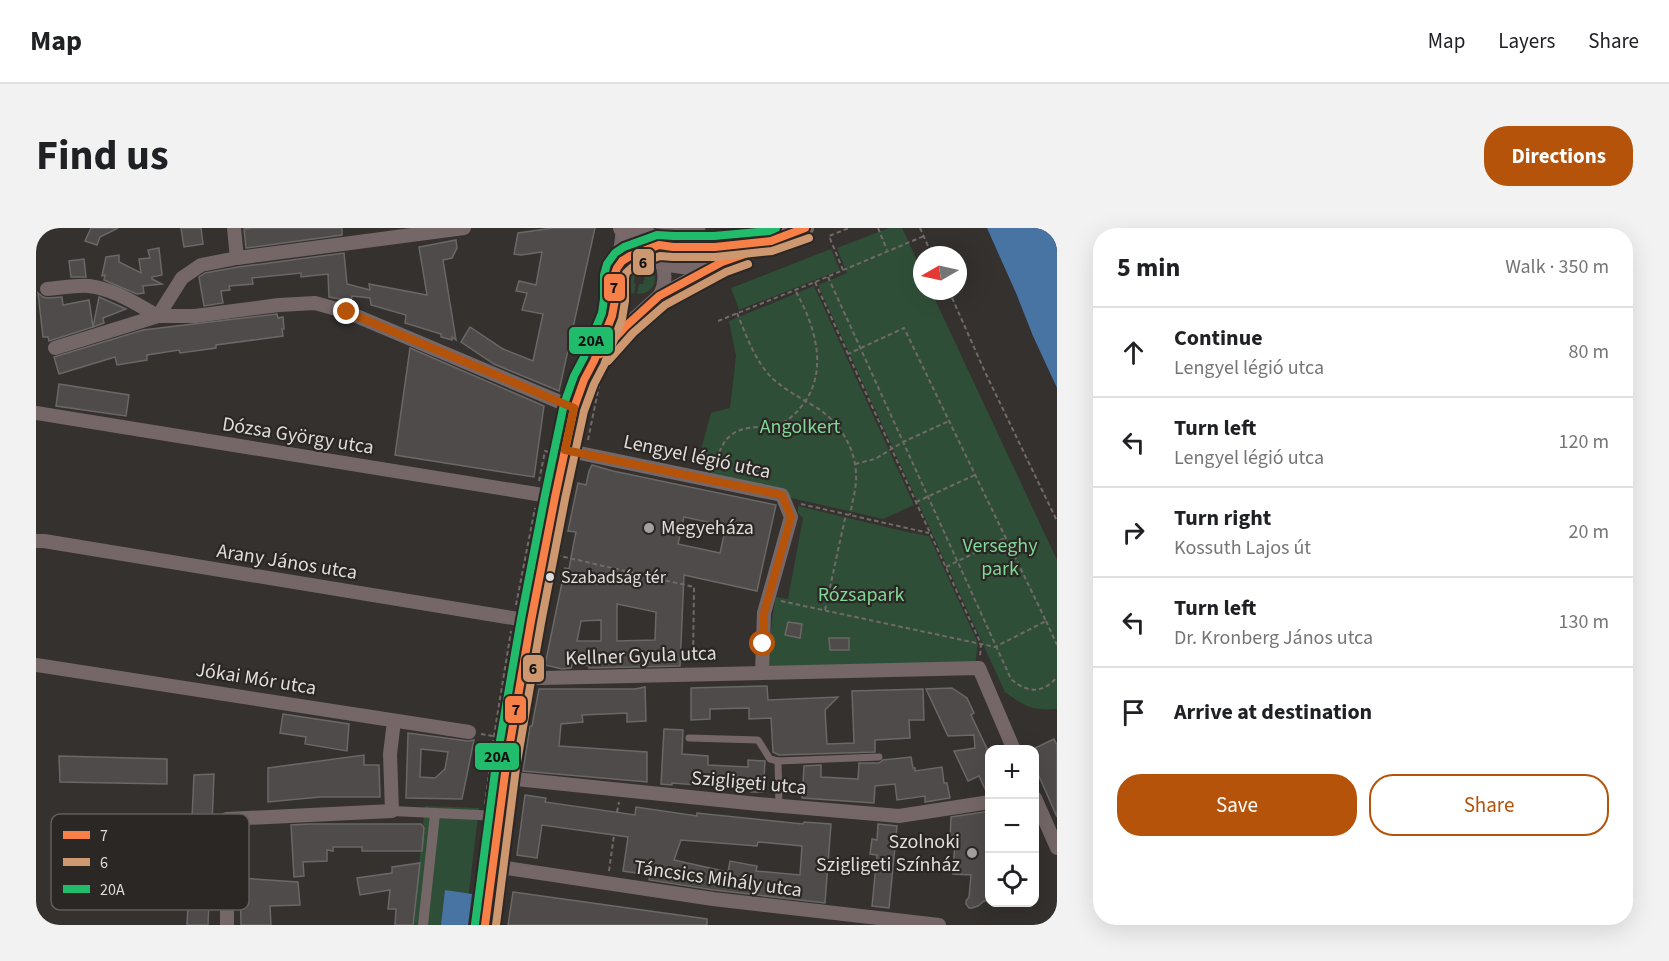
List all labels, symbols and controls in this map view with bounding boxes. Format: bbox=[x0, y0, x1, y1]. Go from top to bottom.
text: Map bbox=[30, 21, 82, 61]
text: Map bbox=[1428, 26, 1465, 56]
text: Layers bbox=[1498, 26, 1555, 56]
text: Share bbox=[1588, 26, 1639, 56]
text: Find us bbox=[36, 126, 169, 186]
button: Directions bbox=[1484, 126, 1633, 186]
north arrow bbox=[913, 246, 967, 300]
line badge: 6 bbox=[632, 248, 655, 276]
text: 5 min bbox=[1117, 249, 1180, 286]
text: 6 bbox=[639, 252, 647, 274]
text: Walk · 350 m bbox=[1505, 253, 1609, 281]
line badge: 7 bbox=[603, 273, 626, 302]
text: 7 bbox=[610, 277, 618, 299]
route end bbox=[333, 298, 359, 324]
text: Continue bbox=[1174, 322, 1263, 354]
line badge: 20A bbox=[568, 326, 614, 355]
text: 20A bbox=[578, 330, 605, 352]
icon: ahead bbox=[1117, 336, 1150, 369]
text: 80 m bbox=[1569, 338, 1609, 366]
text: Lengyel légió utca bbox=[1174, 354, 1324, 382]
street label: Dózsa György utca bbox=[220, 410, 376, 462]
text: Turn left bbox=[1174, 412, 1256, 444]
park label: Angolkert bbox=[760, 413, 841, 441]
icon: left bbox=[1117, 426, 1150, 459]
street label: Lengyel légió utca bbox=[621, 428, 773, 486]
text: 120 m bbox=[1559, 428, 1609, 456]
text: Lengyel légió utca bbox=[1174, 444, 1324, 472]
text: Turn right bbox=[1174, 502, 1271, 534]
place label: Megyeháza bbox=[661, 514, 754, 542]
icon: right bbox=[1117, 516, 1150, 549]
text: 20 m bbox=[1569, 518, 1609, 546]
marker: Megyeháza bbox=[642, 521, 656, 535]
park label: Verseghy park bbox=[962, 532, 1038, 583]
text: Kossuth Lajos út bbox=[1174, 534, 1311, 562]
street label: Arany János utca bbox=[215, 537, 359, 587]
place label: Szabadság tér bbox=[561, 565, 667, 590]
marker: Szabadság tér bbox=[544, 571, 556, 583]
park label: Rózsapark bbox=[818, 581, 904, 609]
text: Turn left bbox=[1174, 592, 1256, 624]
icon: left bbox=[1117, 606, 1150, 639]
text: 130 m bbox=[1559, 608, 1609, 636]
text: Dr. Kronberg János utca bbox=[1174, 624, 1373, 652]
route start bbox=[749, 630, 775, 656]
street label: Kellner Gyula utca bbox=[565, 639, 717, 673]
line badge: 6 bbox=[522, 654, 545, 683]
street label: Jókai Mór utca bbox=[194, 656, 318, 702]
text: 6 bbox=[529, 658, 537, 680]
line badge: 7 bbox=[504, 695, 527, 724]
icon: arrive bbox=[1117, 696, 1150, 729]
text: Arrive at destination bbox=[1174, 696, 1372, 728]
text: 7 bbox=[512, 699, 520, 721]
line badge: 20A bbox=[474, 742, 520, 771]
map controls bbox=[985, 745, 1039, 907]
button: + bbox=[985, 745, 1039, 799]
text: 20A bbox=[484, 746, 511, 768]
street label: Szigligeti utca bbox=[690, 764, 808, 802]
button: Save bbox=[1117, 774, 1357, 836]
button: Share bbox=[1369, 774, 1609, 836]
button: − bbox=[985, 799, 1039, 853]
legend bbox=[51, 814, 249, 910]
text: 7 bbox=[100, 825, 108, 847]
place label: Szolnoki Szigligeti Színház bbox=[816, 828, 960, 879]
marker: Szolnoki Szigligeti Színház bbox=[965, 846, 979, 860]
text: 6 bbox=[100, 852, 108, 874]
street label: Táncsics Mihály utca bbox=[632, 853, 804, 905]
button: locate bbox=[985, 853, 1039, 907]
text: 20A bbox=[100, 879, 125, 901]

